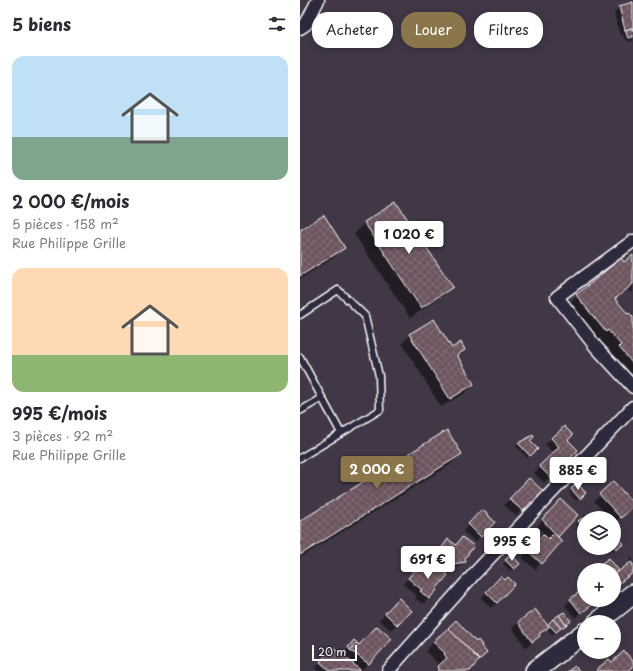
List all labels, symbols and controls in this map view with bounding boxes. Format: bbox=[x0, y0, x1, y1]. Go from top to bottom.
text: 5 biens bbox=[12, 11, 71, 37]
chip: Acheter bbox=[312, 12, 393, 48]
chip: Louer bbox=[401, 12, 466, 48]
chip: Filtres bbox=[474, 12, 543, 48]
icon: filters bbox=[266, 13, 288, 35]
icon: home bbox=[114, 82, 186, 154]
text: 2 000 €/mois bbox=[12, 188, 129, 214]
text: 5 pièces · 158 m² bbox=[12, 214, 119, 233]
pin: 1 020 € bbox=[372, 221, 446, 255]
text: 1 020 € bbox=[383, 224, 435, 243]
text: Rue Philippe Grille bbox=[12, 233, 126, 252]
icon: home bbox=[114, 294, 186, 366]
text: 995 €/mois bbox=[12, 400, 107, 426]
text: 3 pièces · 92 m² bbox=[12, 426, 113, 445]
text: Rue Philippe Grille bbox=[12, 445, 126, 464]
pin: 2 000 € bbox=[340, 456, 414, 490]
pin: 885 € bbox=[550, 457, 606, 491]
text: 2 000 € bbox=[350, 459, 404, 478]
text: 885 € bbox=[559, 460, 597, 479]
map controls bbox=[577, 511, 621, 659]
button: layers bbox=[577, 511, 621, 555]
pin: 995 € bbox=[484, 528, 540, 562]
text: 995 € bbox=[493, 531, 531, 550]
pin: 691 € bbox=[400, 546, 456, 580]
text: 691 € bbox=[410, 549, 446, 568]
button: + bbox=[577, 563, 621, 607]
button: − bbox=[577, 615, 621, 659]
scale bar bbox=[312, 643, 357, 662]
text: 20 m bbox=[318, 643, 346, 660]

